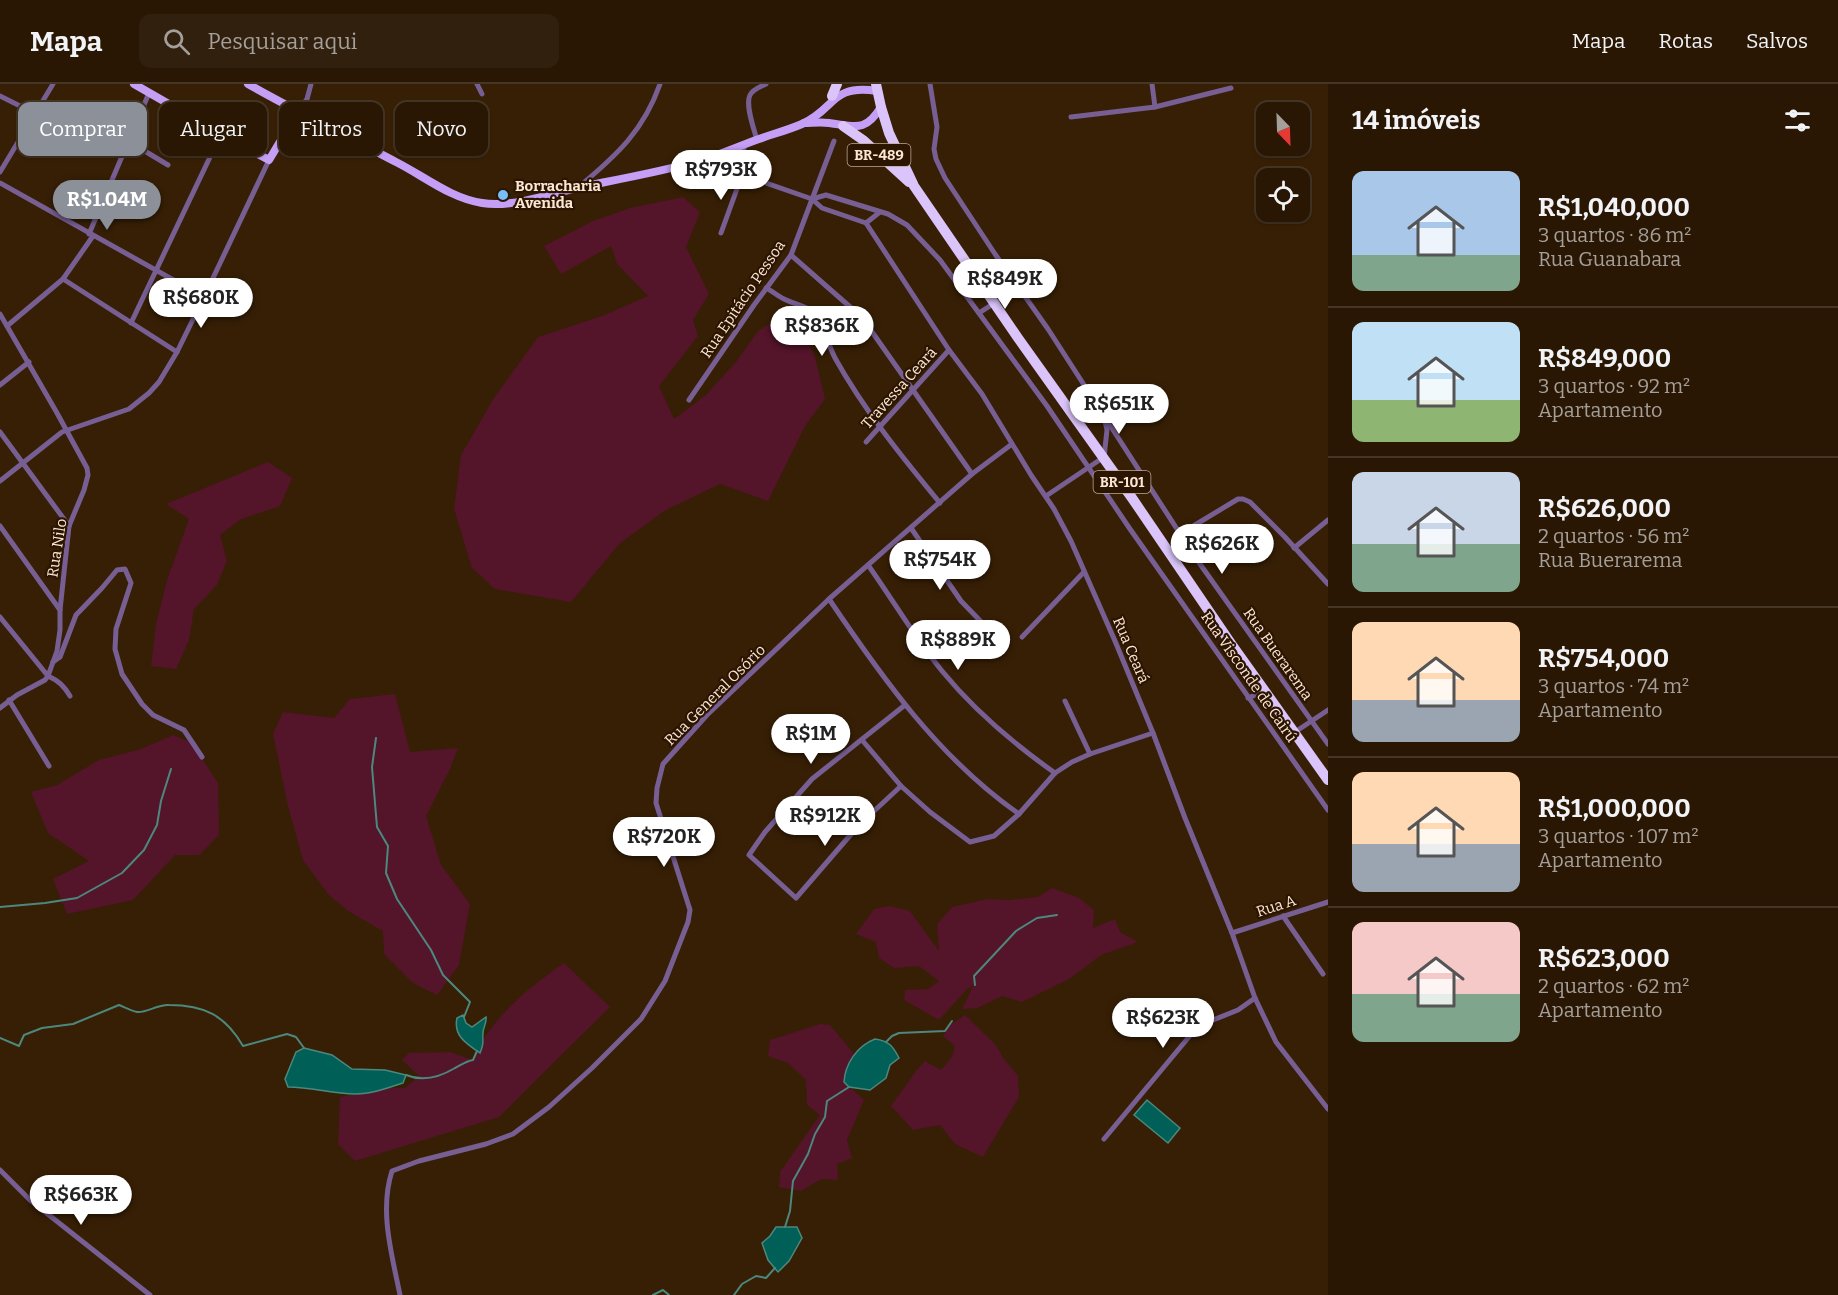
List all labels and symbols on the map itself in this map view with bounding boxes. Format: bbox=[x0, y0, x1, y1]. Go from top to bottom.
north arrow bbox=[1256, 102, 1310, 156]
road number: BR-489 bbox=[848, 144, 910, 166]
pin: R$793K bbox=[672, 150, 770, 201]
place label: Borracharia Avenida bbox=[515, 177, 601, 212]
pin: R$1.04M bbox=[52, 180, 162, 231]
marker: Borracharia Avenida bbox=[496, 188, 510, 202]
street label: Rua Epitácio Pessoa bbox=[697, 237, 789, 361]
pin: R$849K bbox=[956, 259, 1054, 310]
pin: R$680K bbox=[152, 278, 250, 329]
pin: R$836K bbox=[773, 306, 871, 357]
street label: Travessa Ceará bbox=[858, 343, 940, 433]
pin: R$651K bbox=[1070, 384, 1168, 435]
road number: BR-101 bbox=[1094, 471, 1150, 493]
street label: Rua Nilo bbox=[43, 517, 71, 579]
pin: R$626K bbox=[1173, 524, 1271, 575]
pin: R$754K bbox=[891, 540, 989, 591]
street label: Rua Buerarema bbox=[1240, 604, 1316, 704]
street label: Rua Visconde de Cairú bbox=[1197, 608, 1301, 746]
street label: Rua Ceará bbox=[1109, 614, 1153, 686]
pin: R$889K bbox=[909, 620, 1007, 671]
street label: Rua General Osório bbox=[661, 641, 769, 749]
pin: R$1M bbox=[775, 714, 847, 765]
pin: R$912K bbox=[776, 796, 874, 847]
pin: R$720K bbox=[615, 817, 713, 868]
street label: Rua A bbox=[1254, 891, 1299, 921]
pin: R$623K bbox=[1114, 998, 1212, 1049]
pin: R$663K bbox=[32, 1175, 130, 1226]

